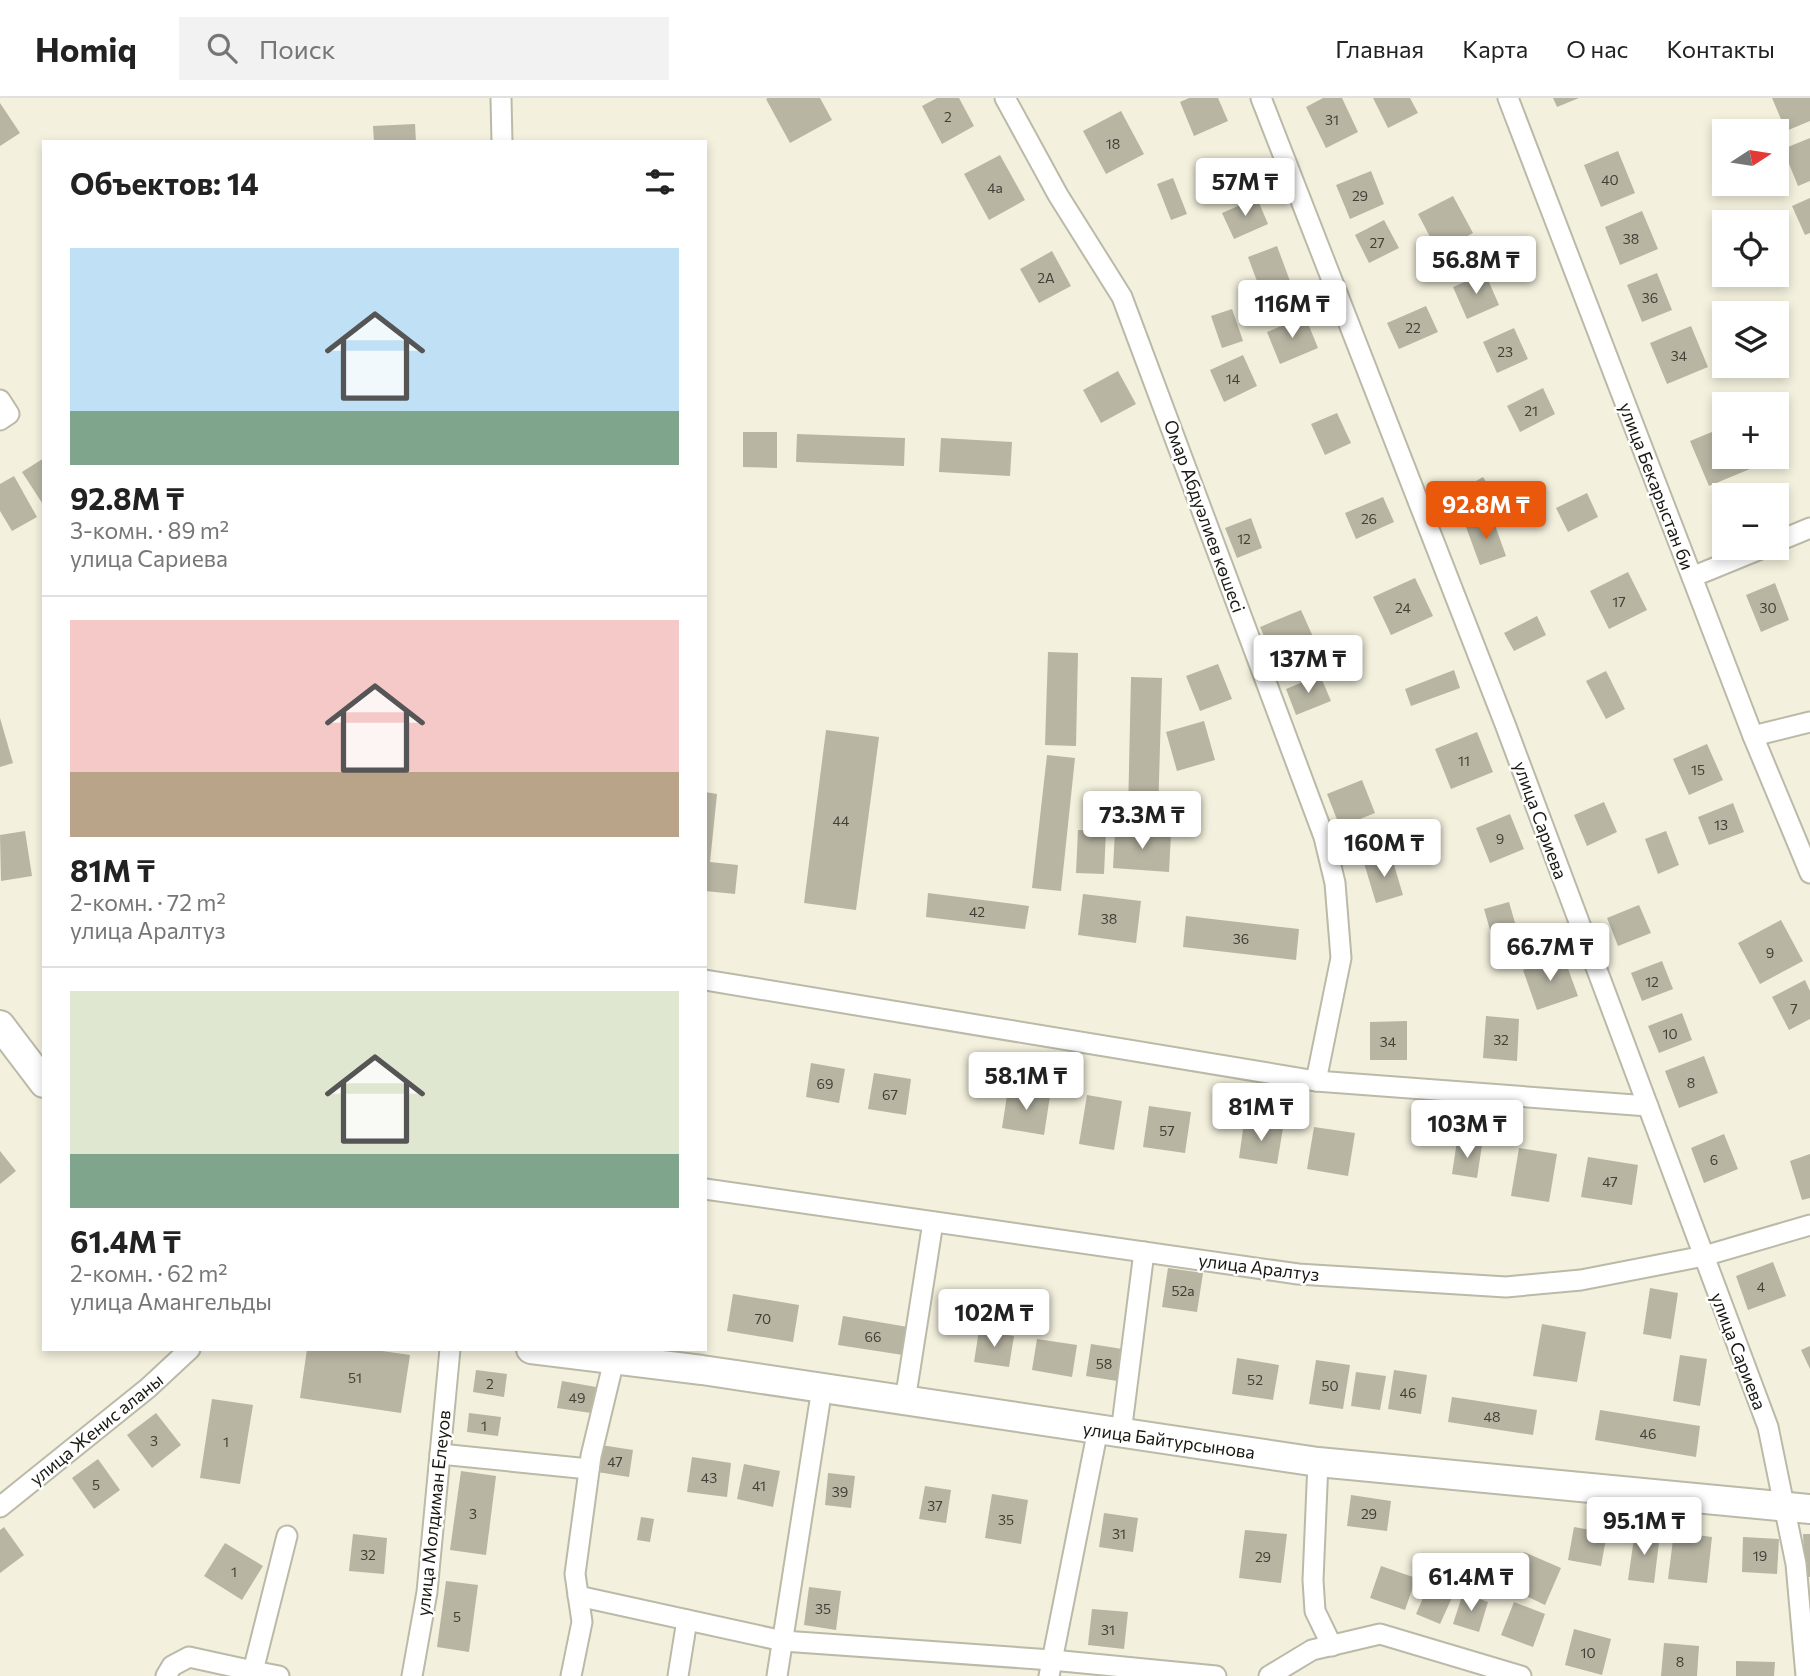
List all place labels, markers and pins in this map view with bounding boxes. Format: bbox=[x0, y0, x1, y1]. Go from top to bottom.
pin: 57M ₸ bbox=[1196, 158, 1294, 218]
pin: 56.8M ₸ bbox=[1411, 236, 1541, 296]
pin: 116M ₸ bbox=[1235, 280, 1349, 340]
pin: 92.8M ₸ bbox=[1421, 482, 1551, 541]
pin: 137M ₸ bbox=[1251, 636, 1365, 695]
pin: 73.3M ₸ bbox=[1077, 792, 1207, 851]
pin: 160M ₸ bbox=[1327, 820, 1441, 879]
pin: 66.7M ₸ bbox=[1485, 924, 1615, 983]
pin: 58.1M ₸ bbox=[961, 1052, 1091, 1112]
pin: 81M ₸ bbox=[1212, 1084, 1310, 1143]
pin: 103M ₸ bbox=[1410, 1100, 1524, 1160]
pin: 102M ₸ bbox=[937, 1290, 1051, 1349]
pin: 95.1M ₸ bbox=[1579, 1498, 1709, 1557]
pin: 61.4M ₸ bbox=[1406, 1554, 1536, 1613]

